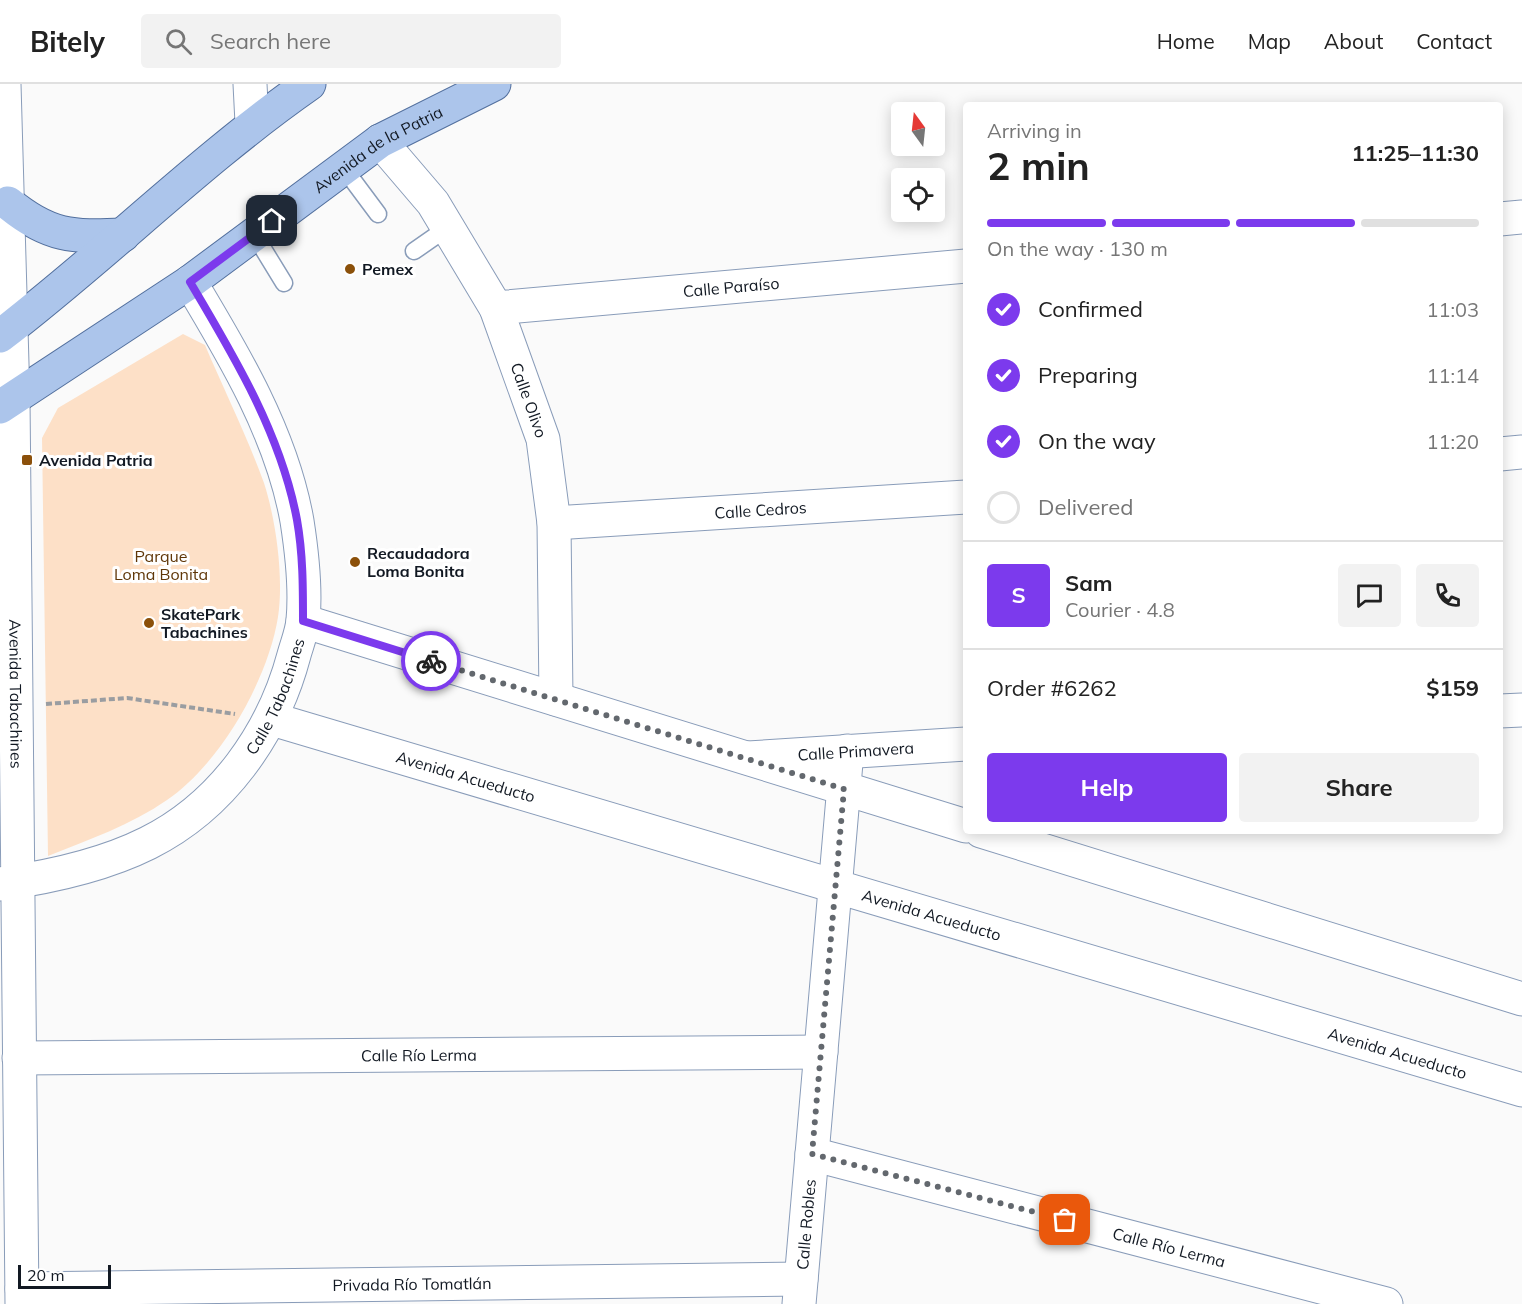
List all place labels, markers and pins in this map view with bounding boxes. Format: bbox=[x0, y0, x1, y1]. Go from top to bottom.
pin bbox=[246, 195, 297, 246]
place label: Pemex bbox=[362, 259, 413, 279]
marker: Pemex bbox=[343, 262, 357, 276]
place label: Avenida Patria bbox=[39, 450, 153, 470]
marker: Avenida Patria bbox=[20, 453, 34, 467]
place label: Recaudadora Loma Bonita bbox=[367, 543, 470, 581]
marker: Recaudadora Loma Bonita bbox=[348, 555, 362, 569]
place label: SkatePark Tabachines bbox=[161, 604, 248, 642]
marker: SkatePark Tabachines bbox=[142, 616, 156, 630]
pin bbox=[1039, 1194, 1090, 1245]

